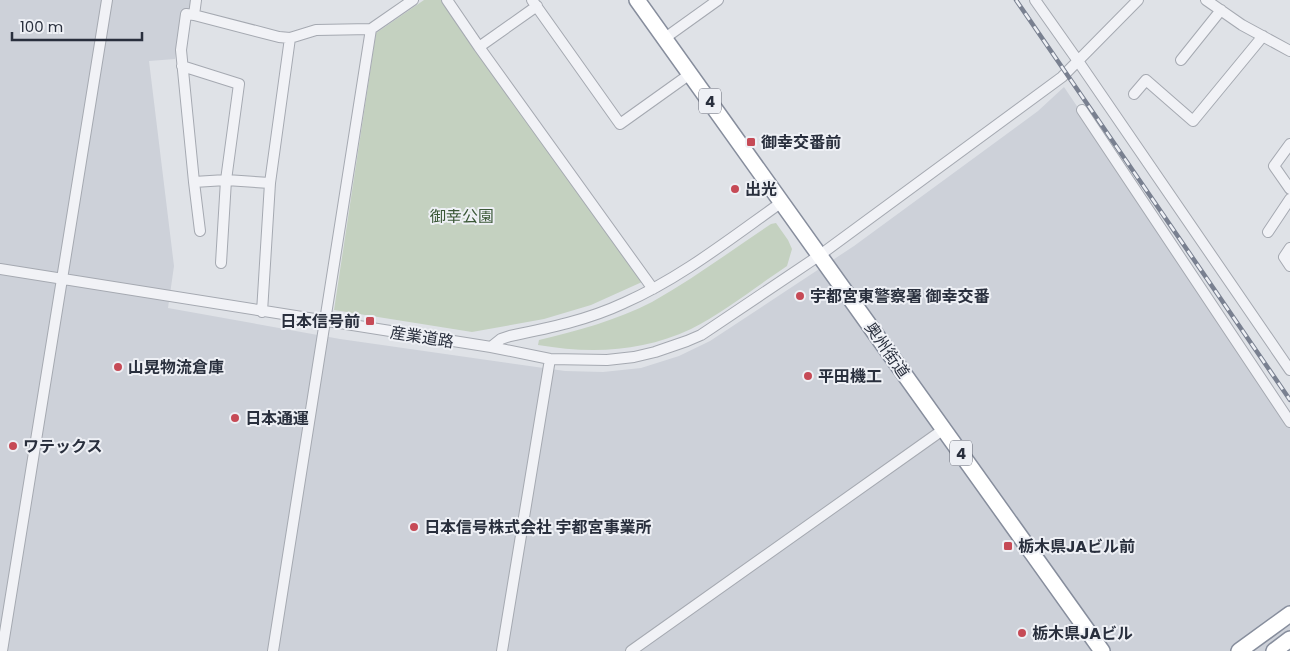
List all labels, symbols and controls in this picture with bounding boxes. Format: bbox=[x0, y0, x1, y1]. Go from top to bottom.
scale bar bbox=[12, 10, 142, 42]
text: 100 m bbox=[20, 16, 63, 37]
road number: 4 bbox=[699, 88, 721, 114]
place label: 御幸交番前 bbox=[761, 131, 841, 154]
marker: 御幸交番前 bbox=[745, 136, 757, 148]
place label: 出光 bbox=[745, 178, 777, 201]
marker: 出光 bbox=[729, 183, 741, 195]
park label: 御幸公園 bbox=[430, 205, 494, 228]
place label: 宇都宮東警察署 御幸交番 bbox=[810, 285, 989, 308]
marker: 宇都宮東警察署 御幸交番 bbox=[794, 290, 806, 302]
place label: 日本信号前 bbox=[280, 310, 360, 333]
marker: 日本信号前 bbox=[364, 315, 376, 327]
street label: 奥州街道 bbox=[859, 317, 915, 383]
street label: 産業道路 bbox=[389, 321, 455, 353]
place label: 山晃物流倉庫 bbox=[128, 356, 224, 379]
marker: 山晃物流倉庫 bbox=[112, 361, 124, 373]
place label: 平田機工 bbox=[818, 365, 882, 388]
marker: 平田機工 bbox=[802, 370, 814, 382]
place label: 日本通運 bbox=[245, 407, 309, 430]
marker: 日本通運 bbox=[229, 412, 241, 424]
place label: ワテックス bbox=[23, 435, 103, 458]
marker: ワテックス bbox=[7, 440, 19, 452]
road number: 4 bbox=[950, 440, 972, 466]
place label: 日本信号株式会社 宇都宮事業所 bbox=[424, 516, 651, 539]
marker: 日本信号株式会社 宇都宮事業所 bbox=[408, 521, 420, 533]
place label: 栃木県JAビル前 bbox=[1018, 535, 1135, 558]
marker: 栃木県JAビル前 bbox=[1002, 540, 1014, 552]
place label: 栃木県JAビル bbox=[1032, 622, 1133, 645]
marker: 栃木県JAビル bbox=[1016, 627, 1028, 639]

